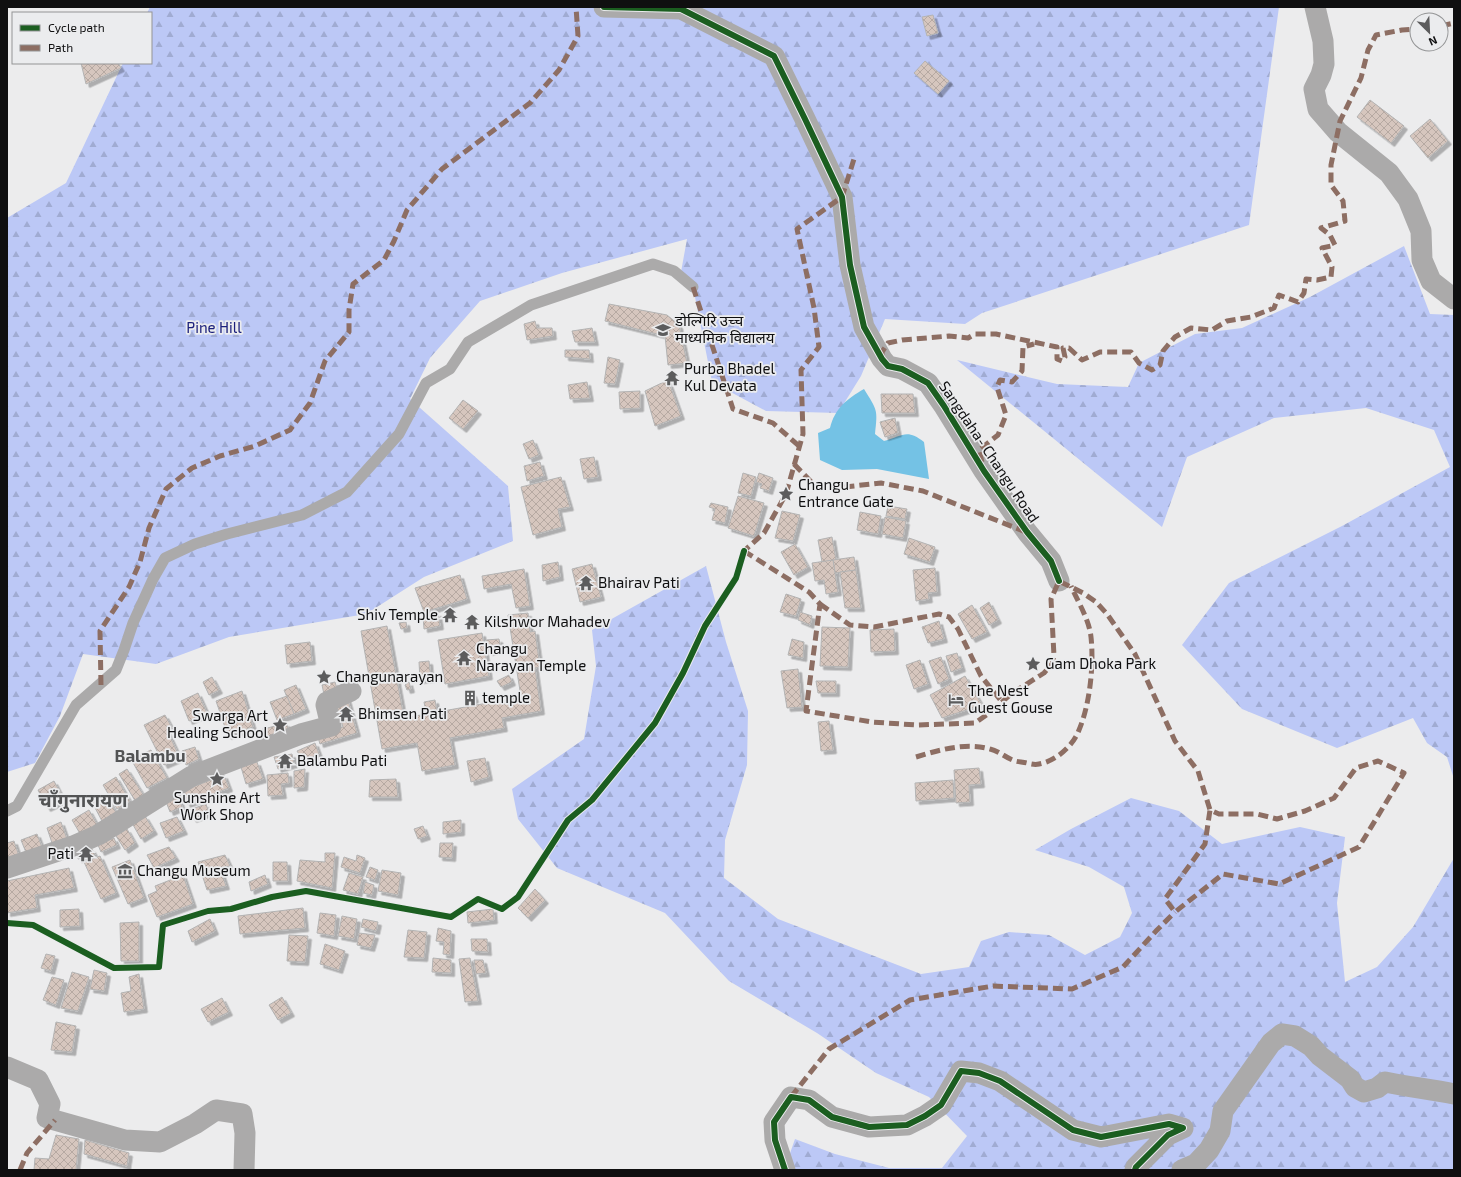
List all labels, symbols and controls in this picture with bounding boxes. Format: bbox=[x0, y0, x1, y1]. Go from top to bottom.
legend bbox=[12, 12, 152, 64]
north arrow bbox=[1409, 12, 1449, 52]
text: Cycle path bbox=[48, 20, 105, 34]
text: N bbox=[1427, 34, 1440, 49]
text: Path bbox=[48, 40, 73, 54]
place label: डोल्गिरि उच्च माध्यमिक विद्यालय bbox=[674, 311, 775, 346]
park label: Pine Hill bbox=[186, 318, 242, 336]
school or university icon: डोल्गिरि उच्च माध्यमिक विद्यालय bbox=[654, 321, 672, 339]
place label: Purba Bhadel Kul Devata bbox=[684, 359, 775, 394]
temple icon: Purba Bhadel Kul Devata bbox=[663, 369, 681, 387]
street label: Sangdaha- Changu Road bbox=[936, 377, 1044, 526]
place label: Changu Entrance Gate bbox=[798, 475, 894, 510]
place icon: Changu Entrance Gate bbox=[777, 485, 795, 503]
place label: Bhairav Pati bbox=[598, 573, 680, 591]
temple icon: Bhairav Pati bbox=[577, 574, 595, 592]
place label: Shiv Temple bbox=[357, 605, 438, 623]
temple icon: Shiv Temple bbox=[441, 606, 459, 624]
place label: Kilshwor Mahadev bbox=[484, 612, 610, 630]
temple icon: Kilshwor Mahadev bbox=[463, 613, 481, 631]
place label: Changu Narayan Temple bbox=[476, 639, 586, 674]
temple icon: Changu Narayan Temple bbox=[455, 649, 473, 667]
place label: Gam Dhoka Park bbox=[1045, 654, 1157, 672]
place icon: Gam Dhoka Park bbox=[1024, 655, 1042, 673]
place label: Changunarayan bbox=[336, 667, 443, 685]
place icon: Changunarayan bbox=[315, 668, 333, 686]
place label: The Nest Guest Gouse bbox=[968, 681, 1053, 716]
place label: temple bbox=[482, 688, 530, 706]
building icon: temple bbox=[461, 689, 479, 707]
hotel icon: The Nest Guest Gouse bbox=[947, 691, 965, 709]
place label: Bhimsen Pati bbox=[358, 704, 447, 722]
temple icon: Bhimsen Pati bbox=[337, 705, 355, 723]
place label: Swarga Art Healing School bbox=[167, 706, 269, 741]
place icon: Swarga Art Healing School bbox=[271, 716, 289, 734]
district label: Balambu bbox=[115, 745, 186, 765]
place label: Balambu Pati bbox=[297, 751, 387, 769]
temple icon: Balambu Pati bbox=[276, 752, 294, 770]
place icon: Sunshine Art Work Shop bbox=[208, 770, 226, 788]
district label: चाँगुनारायण bbox=[38, 788, 128, 813]
place label: Sunshine Art Work Shop bbox=[174, 788, 261, 823]
place label: Pati bbox=[48, 844, 74, 862]
temple icon: Pati bbox=[77, 845, 95, 863]
place label: Changu Museum bbox=[137, 861, 251, 879]
museum icon: Changu Museum bbox=[116, 862, 134, 880]

